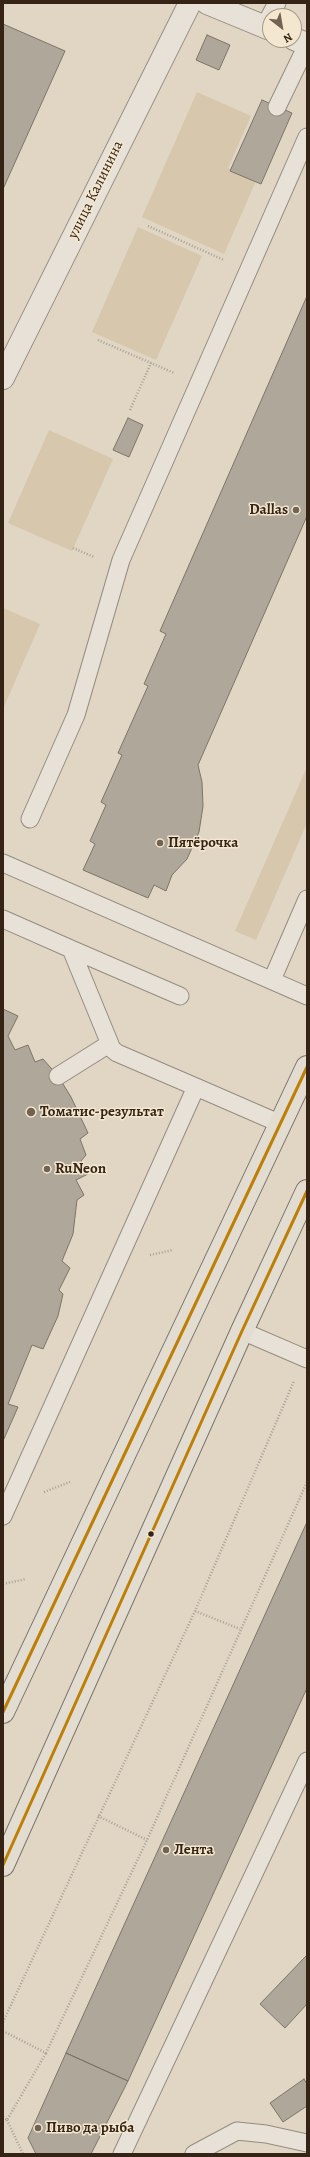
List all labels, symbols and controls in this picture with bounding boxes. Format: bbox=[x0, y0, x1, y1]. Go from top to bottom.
north arrow bbox=[262, 8, 302, 48]
text: N bbox=[281, 29, 295, 46]
street label: улица Калинина bbox=[64, 138, 128, 242]
place label: Dallas bbox=[249, 501, 288, 519]
marker: Dallas bbox=[291, 505, 301, 515]
place label: Пятёрочка bbox=[168, 834, 238, 852]
marker: Пятёрочка bbox=[155, 838, 165, 848]
place label: Томатис-результат bbox=[40, 1103, 164, 1121]
marker: Томатис-результат bbox=[25, 1106, 37, 1118]
place label: RuNeon bbox=[55, 1160, 106, 1178]
marker: RuNeon bbox=[42, 1164, 52, 1174]
unlabelled marker bbox=[146, 1529, 156, 1539]
place label: Лента bbox=[174, 1841, 214, 1859]
marker: Лента bbox=[161, 1845, 171, 1855]
place label: Пиво да рыба bbox=[46, 2119, 134, 2137]
marker: Пиво да рыба bbox=[33, 2123, 43, 2133]

